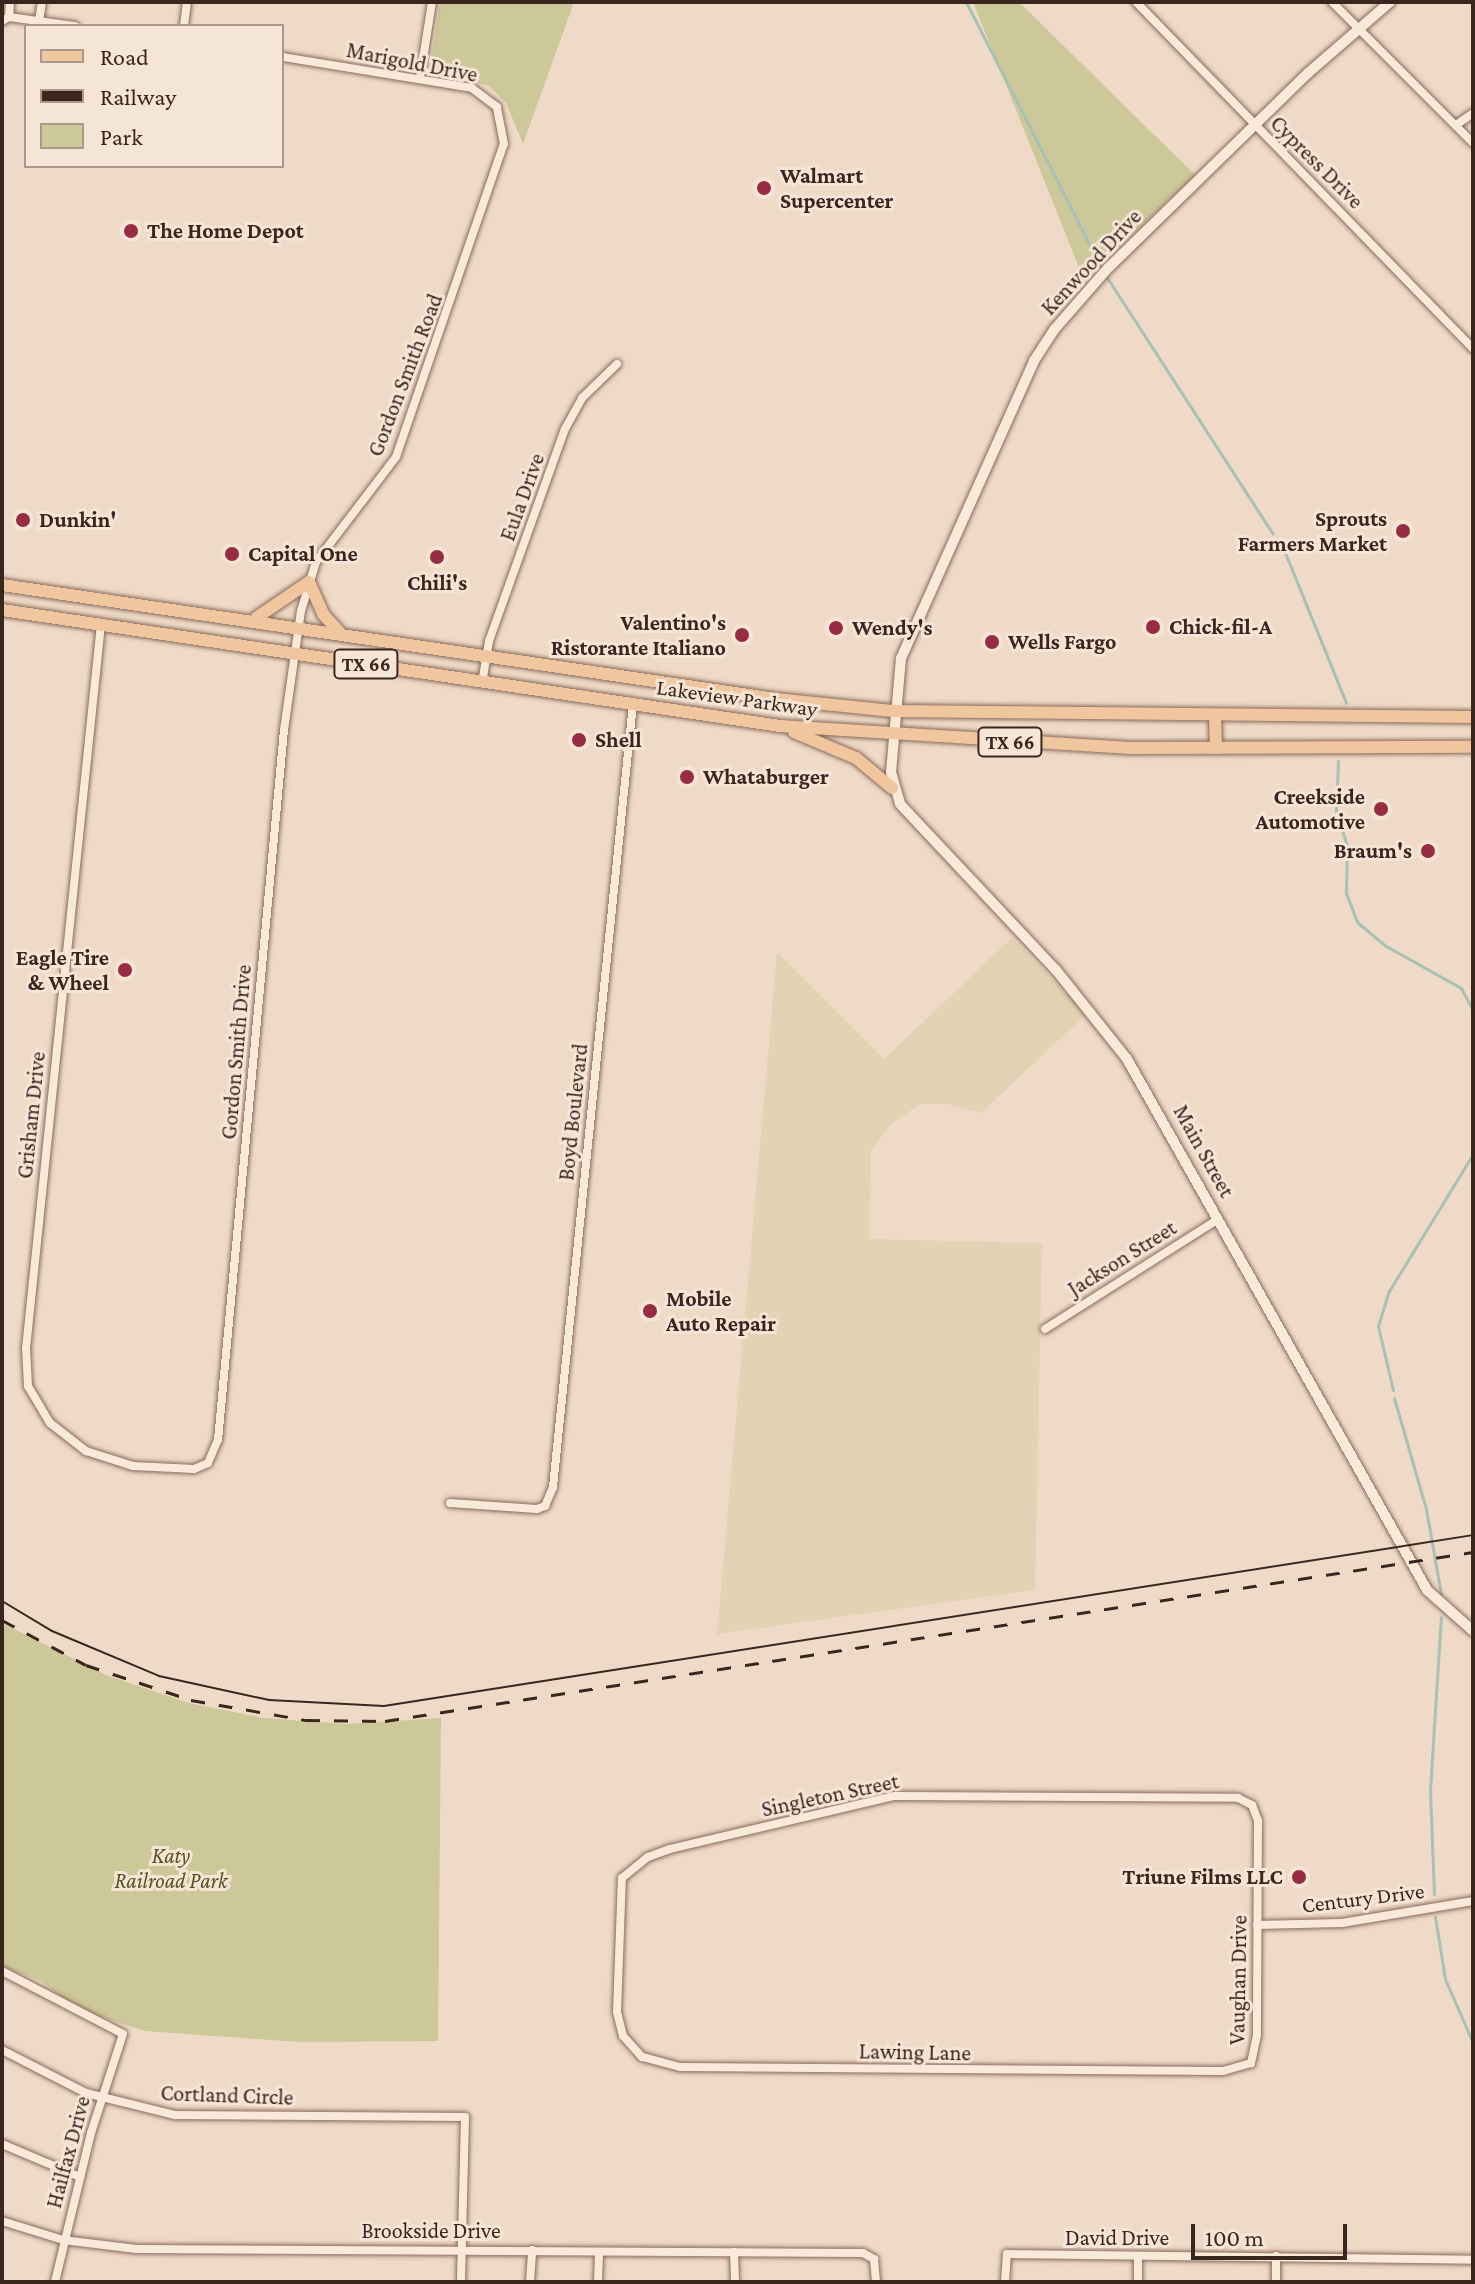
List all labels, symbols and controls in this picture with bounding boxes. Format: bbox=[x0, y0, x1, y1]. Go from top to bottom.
legend bbox=[24, 24, 284, 168]
street label: Marigold Drive bbox=[344, 36, 480, 88]
text: Road bbox=[100, 43, 149, 70]
text: Railway bbox=[100, 83, 176, 110]
street label: Cypress Drive bbox=[1265, 110, 1369, 214]
text: Park bbox=[100, 123, 143, 150]
place label: Walmart Supercenter bbox=[780, 162, 893, 214]
marker: Walmart Supercenter bbox=[755, 179, 773, 197]
street label: Kenwood Drive bbox=[1035, 204, 1147, 320]
place label: The Home Depot bbox=[147, 218, 304, 244]
marker: The Home Depot bbox=[122, 222, 140, 240]
street label: Gordon Smith Road bbox=[362, 290, 448, 460]
street label: Eula Drive bbox=[494, 450, 550, 544]
place label: Sprouts Farmers Market bbox=[1238, 505, 1387, 556]
place label: Dunkin' bbox=[39, 507, 116, 533]
marker: Dunkin' bbox=[14, 511, 32, 529]
marker: Sprouts Farmers Market bbox=[1394, 522, 1412, 540]
place label: Capital One bbox=[248, 541, 358, 567]
marker: Capital One bbox=[223, 545, 241, 563]
marker: Chili's bbox=[428, 548, 446, 566]
place label: Chili's bbox=[407, 570, 467, 596]
place label: Valentino's Ristorante Italiano bbox=[551, 609, 726, 660]
place label: Chick-fil-A bbox=[1169, 614, 1272, 640]
place label: Wendy's bbox=[852, 615, 933, 641]
marker: Chick-fil-A bbox=[1144, 618, 1162, 636]
marker: Wendy's bbox=[827, 619, 845, 637]
marker: Valentino's Ristorante Italiano bbox=[733, 626, 751, 644]
place label: Wells Fargo bbox=[1008, 629, 1116, 655]
marker: Wells Fargo bbox=[983, 633, 1001, 651]
road number: TX 66 bbox=[332, 648, 400, 680]
street label: Lakeview Parkway bbox=[655, 674, 819, 722]
road number: TX 66 bbox=[976, 726, 1044, 758]
place label: Shell bbox=[595, 727, 642, 753]
marker: Shell bbox=[570, 731, 588, 749]
place label: Whataburger bbox=[703, 764, 829, 790]
marker: Whataburger bbox=[678, 768, 696, 786]
place label: Creekside Automotive bbox=[1256, 783, 1365, 834]
marker: Creekside Automotive bbox=[1372, 800, 1390, 818]
place label: Braum's bbox=[1334, 838, 1412, 864]
marker: Braum's bbox=[1419, 842, 1437, 860]
place label: Eagle Tire & Wheel bbox=[16, 944, 109, 996]
marker: Eagle Tire & Wheel bbox=[116, 961, 134, 979]
street label: Gordon Smith Drive bbox=[215, 963, 257, 1141]
street label: Boyd Boulevard bbox=[553, 1042, 593, 1182]
street label: Grisham Drive bbox=[11, 1050, 51, 1180]
street label: Main Street bbox=[1168, 1100, 1240, 1202]
street label: Jackson Street bbox=[1063, 1214, 1181, 1302]
place label: Mobile Auto Repair bbox=[666, 1285, 776, 1336]
marker: Mobile Auto Repair bbox=[641, 1302, 659, 1320]
street label: Singleton Street bbox=[759, 1768, 901, 1822]
park label: Katy Railroad Park bbox=[114, 1842, 228, 1894]
place label: Triune Films LLC bbox=[1122, 1864, 1283, 1890]
marker: Triune Films LLC bbox=[1290, 1868, 1308, 1886]
street label: Century Drive bbox=[1300, 1877, 1426, 1919]
street label: Vaughan Drive bbox=[1224, 1915, 1252, 2045]
street label: Lawing Lane bbox=[859, 2038, 971, 2066]
street label: Cortland Circle bbox=[160, 2079, 294, 2111]
street label: Hailfax Drive bbox=[40, 2093, 96, 2211]
scale bar bbox=[1195, 2208, 1351, 2258]
street label: Brookside Drive bbox=[361, 2218, 501, 2244]
text: 100 m bbox=[1205, 2224, 1264, 2251]
street label: David Drive bbox=[1065, 2225, 1169, 2251]

